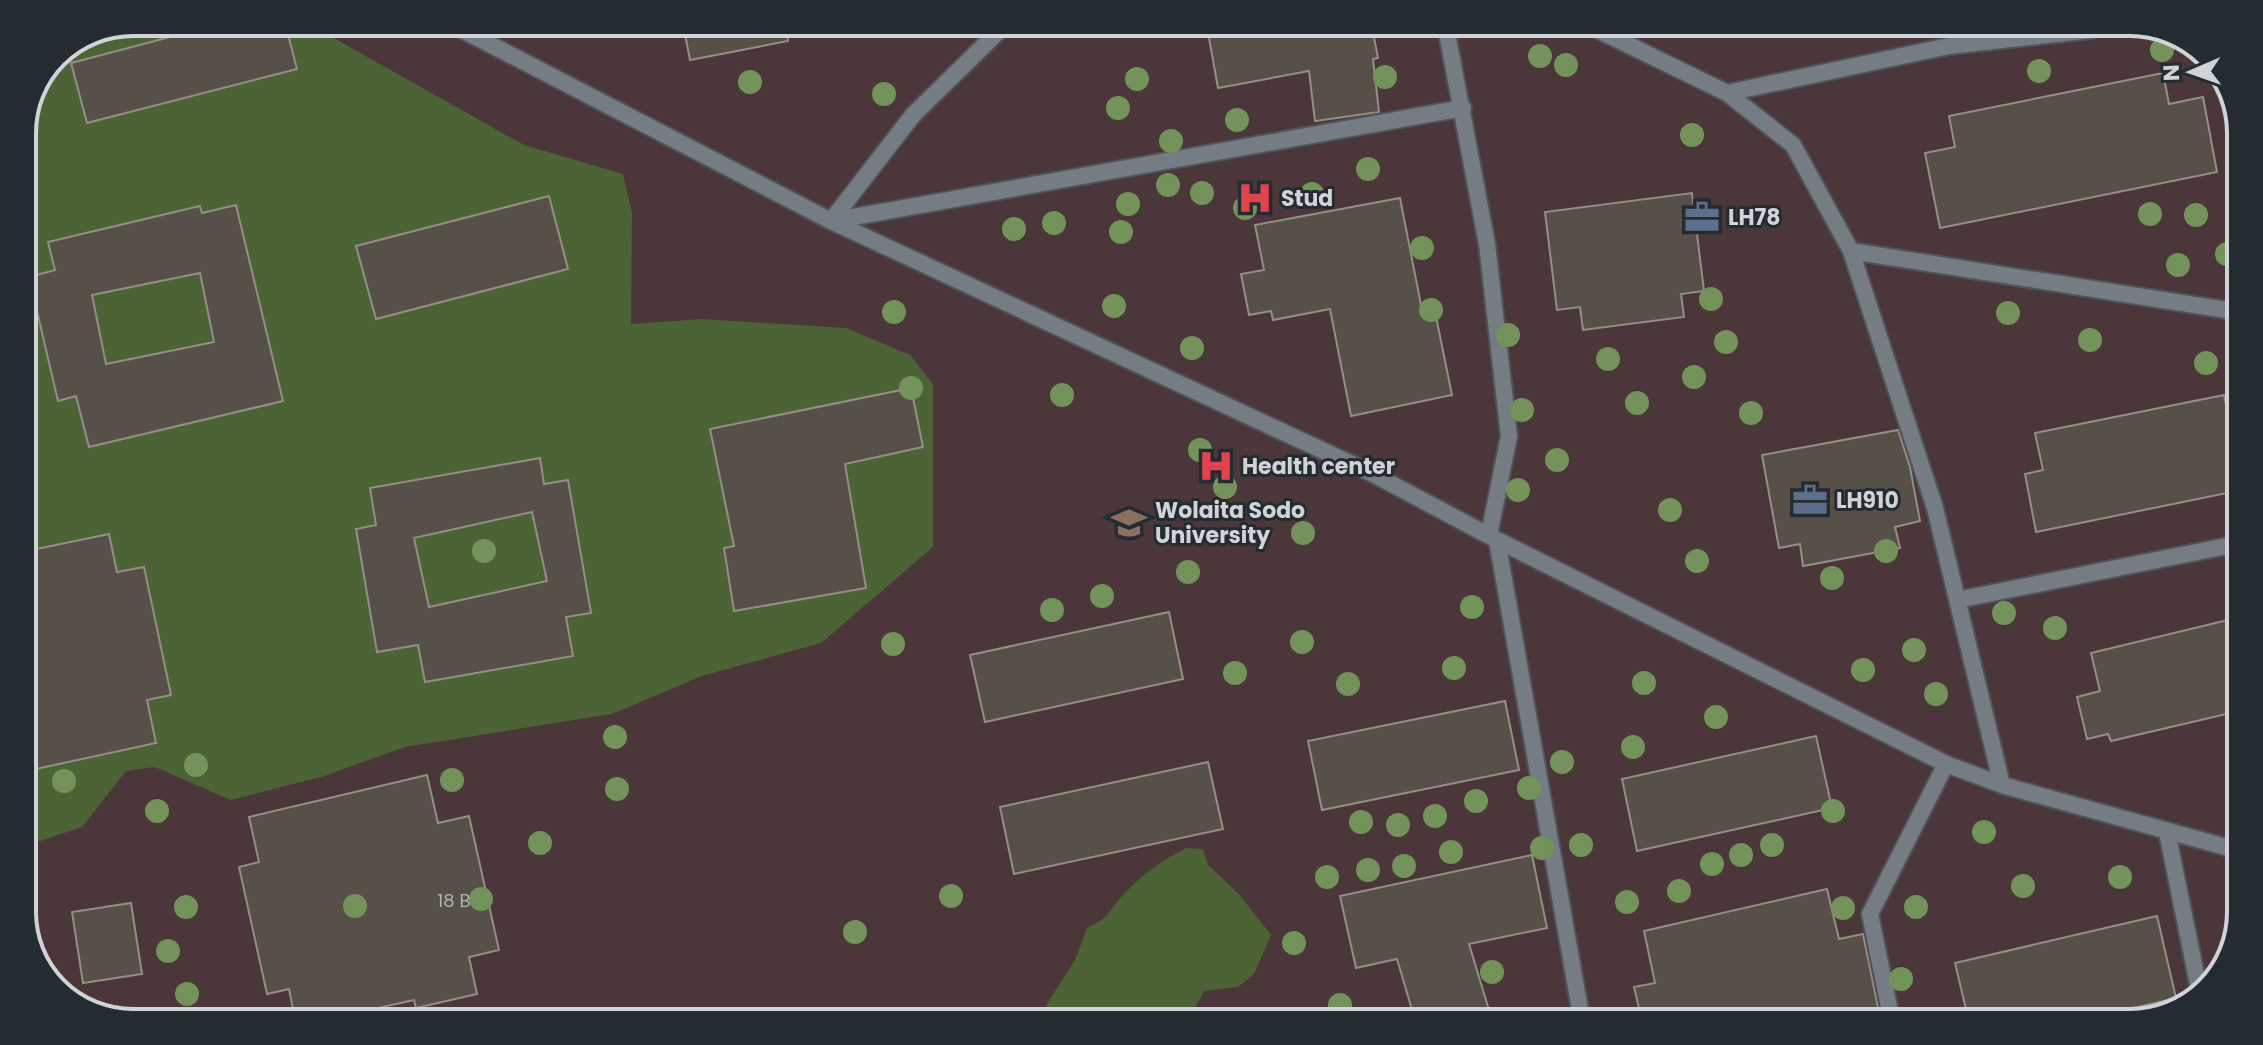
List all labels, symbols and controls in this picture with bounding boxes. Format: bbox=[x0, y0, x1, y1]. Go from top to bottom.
north arrow bbox=[2151, 32, 2231, 112]
text: N bbox=[2156, 64, 2187, 81]
hospital icon: Stud bbox=[1236, 179, 1274, 217]
place label: Stud bbox=[1281, 183, 1333, 214]
office icon: LH78 bbox=[1683, 198, 1721, 236]
place label: LH78 bbox=[1728, 202, 1781, 233]
hospital icon: Health center bbox=[1197, 447, 1235, 485]
place label: Health center bbox=[1242, 451, 1395, 482]
office icon: LH910 bbox=[1791, 481, 1829, 519]
place label: LH910 bbox=[1836, 485, 1899, 516]
place label: Wolaita Sodo University bbox=[1155, 495, 1305, 551]
school or university icon: Wolaita Sodo University bbox=[1110, 504, 1148, 542]
house number: 18 B bbox=[438, 888, 470, 913]

